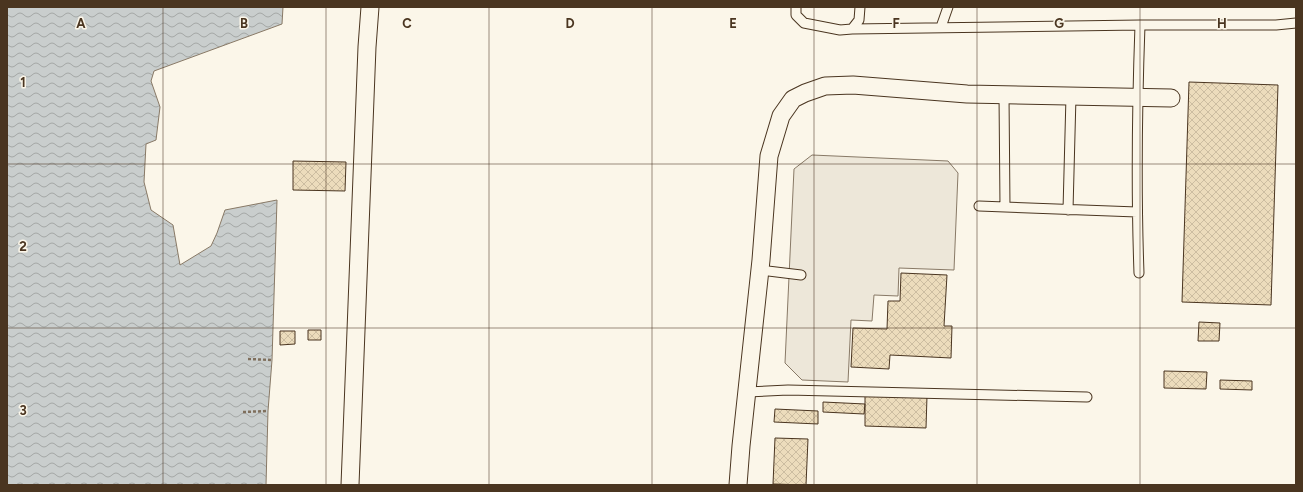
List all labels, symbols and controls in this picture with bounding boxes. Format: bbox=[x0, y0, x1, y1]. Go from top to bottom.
text: A bbox=[76, 16, 86, 31]
text: B bbox=[240, 16, 248, 31]
text: C bbox=[402, 16, 412, 31]
text: D bbox=[565, 16, 575, 31]
text: E bbox=[729, 16, 737, 31]
text: F bbox=[892, 16, 900, 31]
text: G bbox=[1054, 16, 1064, 31]
text: H bbox=[1217, 16, 1227, 31]
text: 1 bbox=[20, 75, 26, 90]
text: 2 bbox=[19, 239, 27, 254]
text: 3 bbox=[19, 403, 27, 418]

